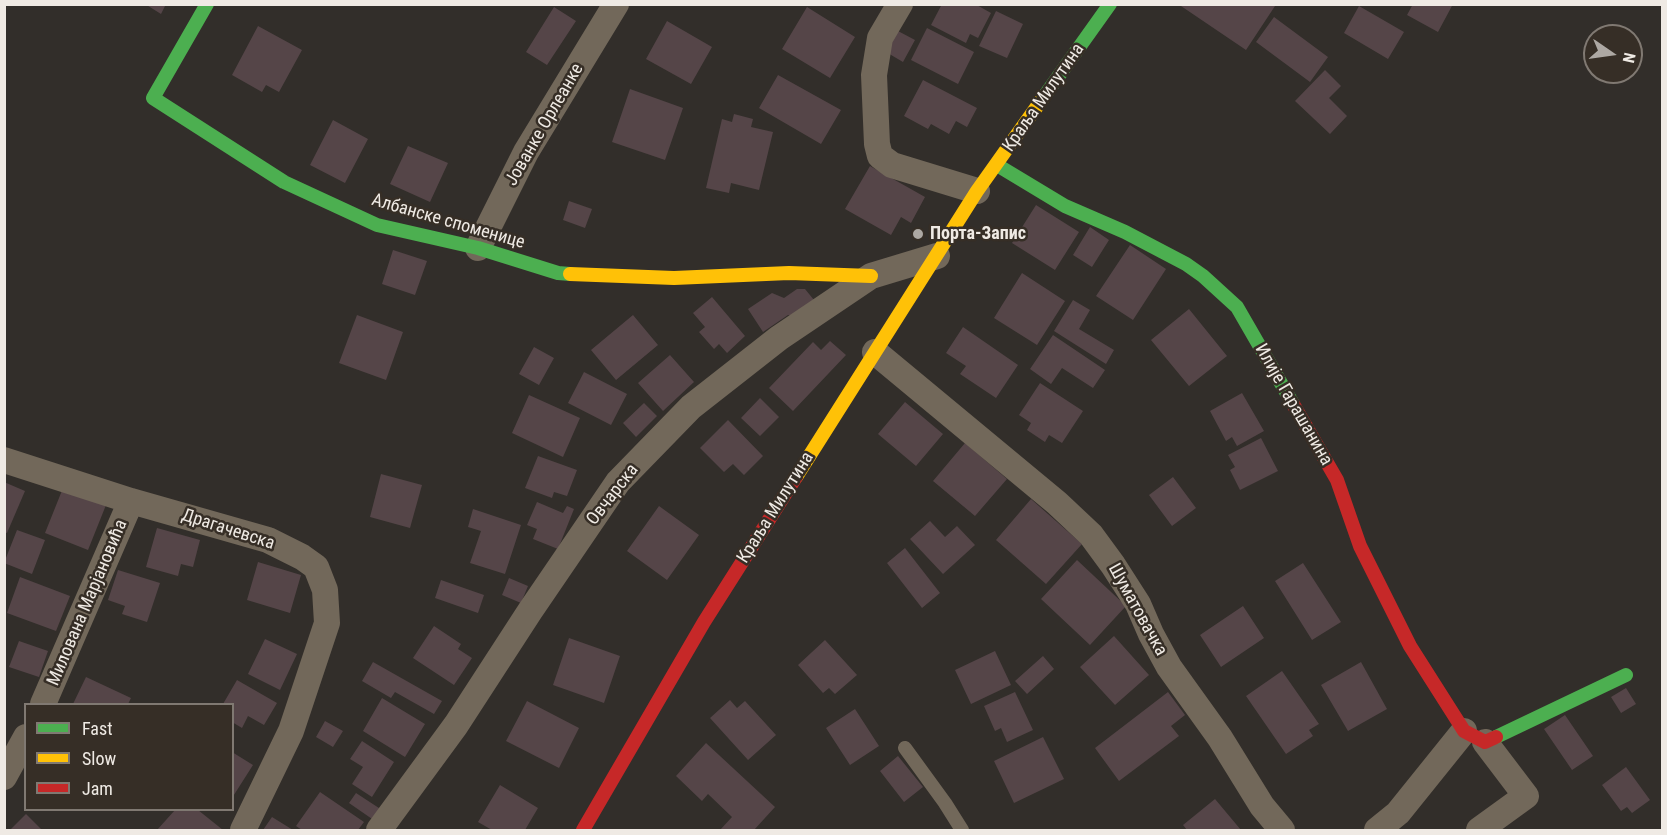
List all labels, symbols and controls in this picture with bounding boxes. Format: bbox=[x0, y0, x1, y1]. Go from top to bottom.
north arrow bbox=[1583, 24, 1643, 84]
street label: Краља Милутина bbox=[999, 40, 1089, 156]
text: N bbox=[1619, 51, 1639, 65]
street label: Јованке Орлеанке bbox=[501, 60, 589, 190]
street label: Албанске споменице bbox=[369, 190, 527, 254]
place label: Порта-Запис bbox=[930, 223, 1026, 245]
marker: Порта-Запис bbox=[911, 227, 925, 241]
street label: Илије Гарашанина bbox=[1249, 340, 1337, 470]
street label: Краља Милутина bbox=[733, 448, 819, 568]
street label: Овчарска bbox=[582, 460, 644, 530]
street label: Драгачевска bbox=[179, 505, 277, 555]
street label: Милована Марјановића bbox=[43, 517, 133, 689]
street label: Шуматовачка bbox=[1103, 560, 1171, 660]
legend bbox=[24, 703, 234, 811]
text: Fast bbox=[82, 718, 113, 739]
text: Slow bbox=[82, 748, 116, 769]
text: Jam bbox=[82, 778, 113, 799]

